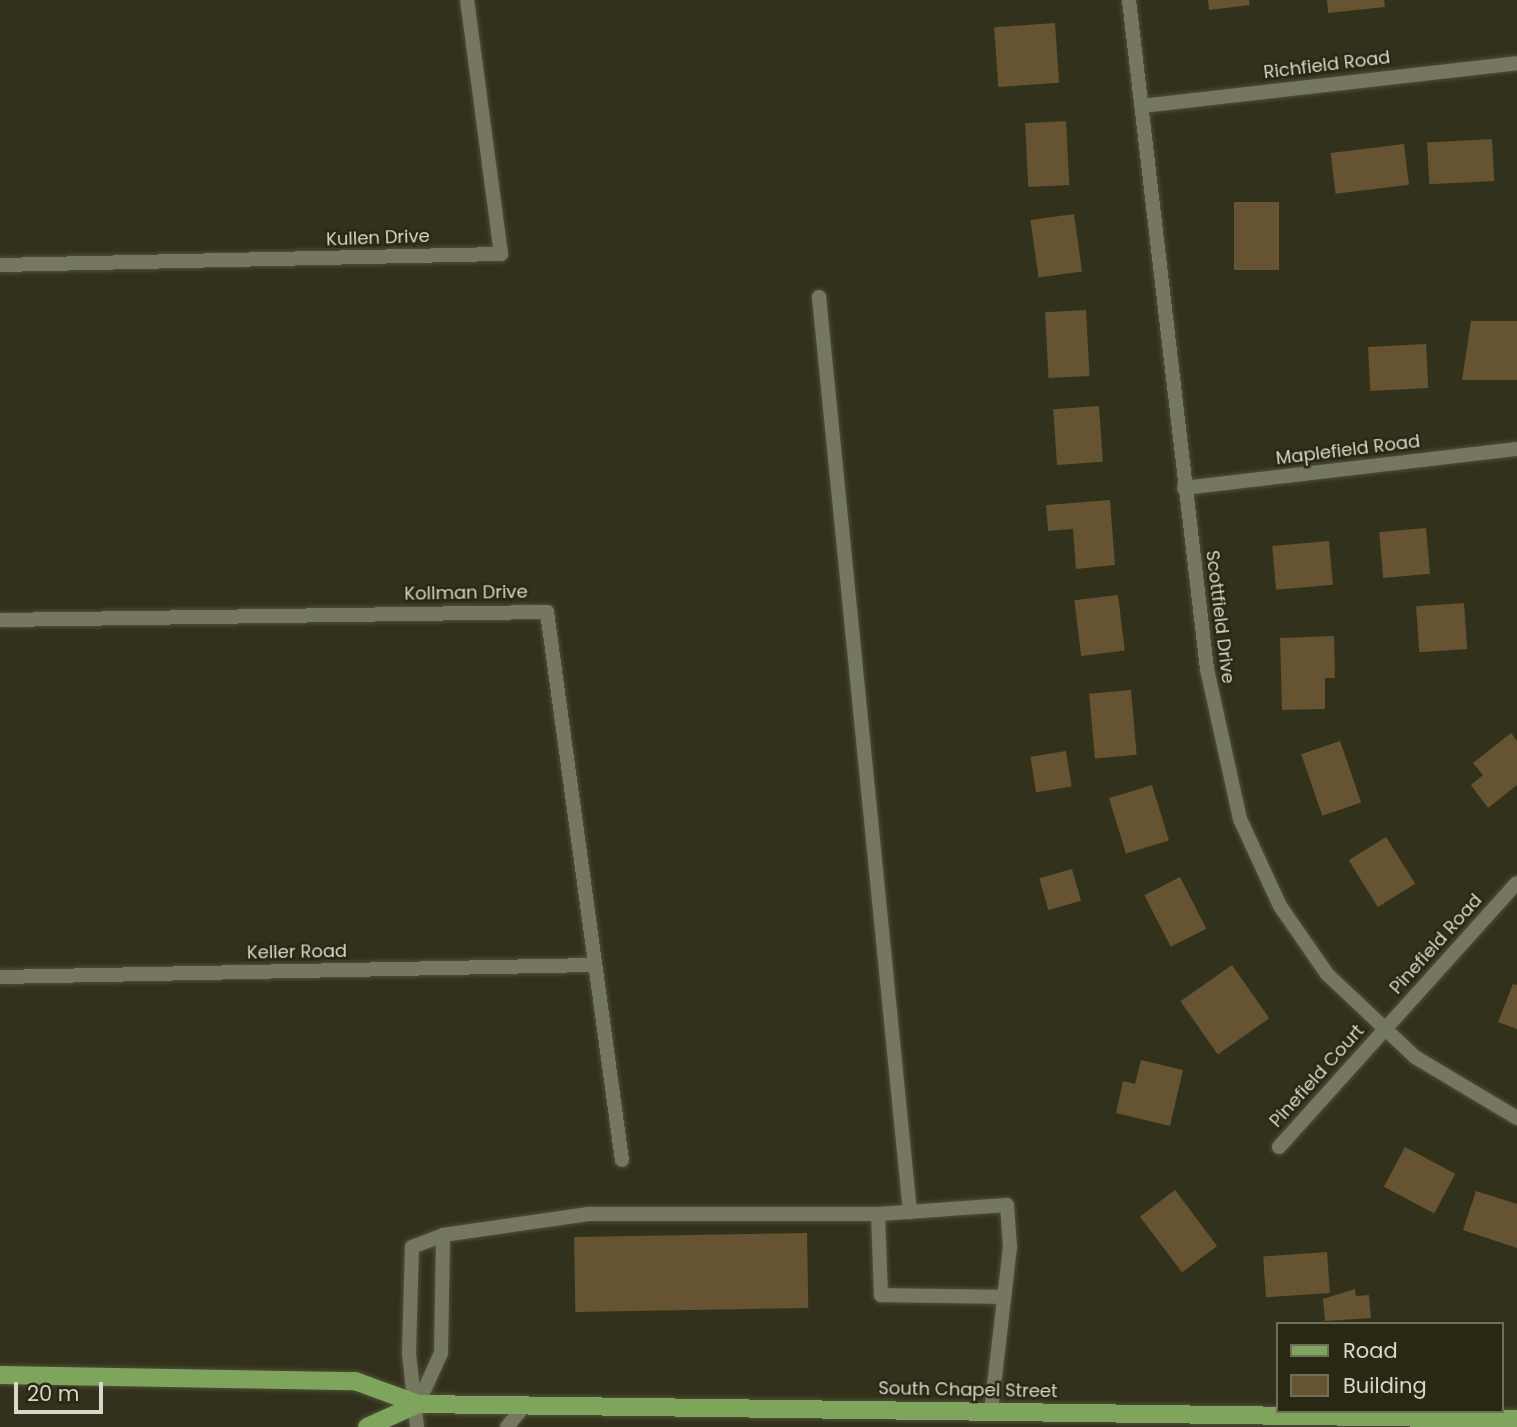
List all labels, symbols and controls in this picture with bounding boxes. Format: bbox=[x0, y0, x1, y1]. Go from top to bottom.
street label: Richfield Road bbox=[1262, 47, 1392, 83]
street label: Kullen Drive bbox=[326, 225, 430, 251]
street label: Maplefield Road bbox=[1275, 430, 1421, 470]
street label: Scottfield Drive bbox=[1201, 549, 1239, 685]
street label: Kollman Drive bbox=[404, 581, 528, 605]
street label: Pinefield Road bbox=[1385, 889, 1487, 999]
street label: Keller Road bbox=[247, 940, 347, 964]
street label: Pinefield Court bbox=[1265, 1020, 1369, 1132]
legend bbox=[1276, 1322, 1503, 1413]
text: Road bbox=[1343, 1336, 1398, 1365]
scale bar bbox=[18, 1368, 107, 1412]
text: Building bbox=[1343, 1371, 1427, 1400]
street label: South Chapel Street bbox=[878, 1378, 1058, 1402]
text: 20 m bbox=[27, 1379, 80, 1408]

